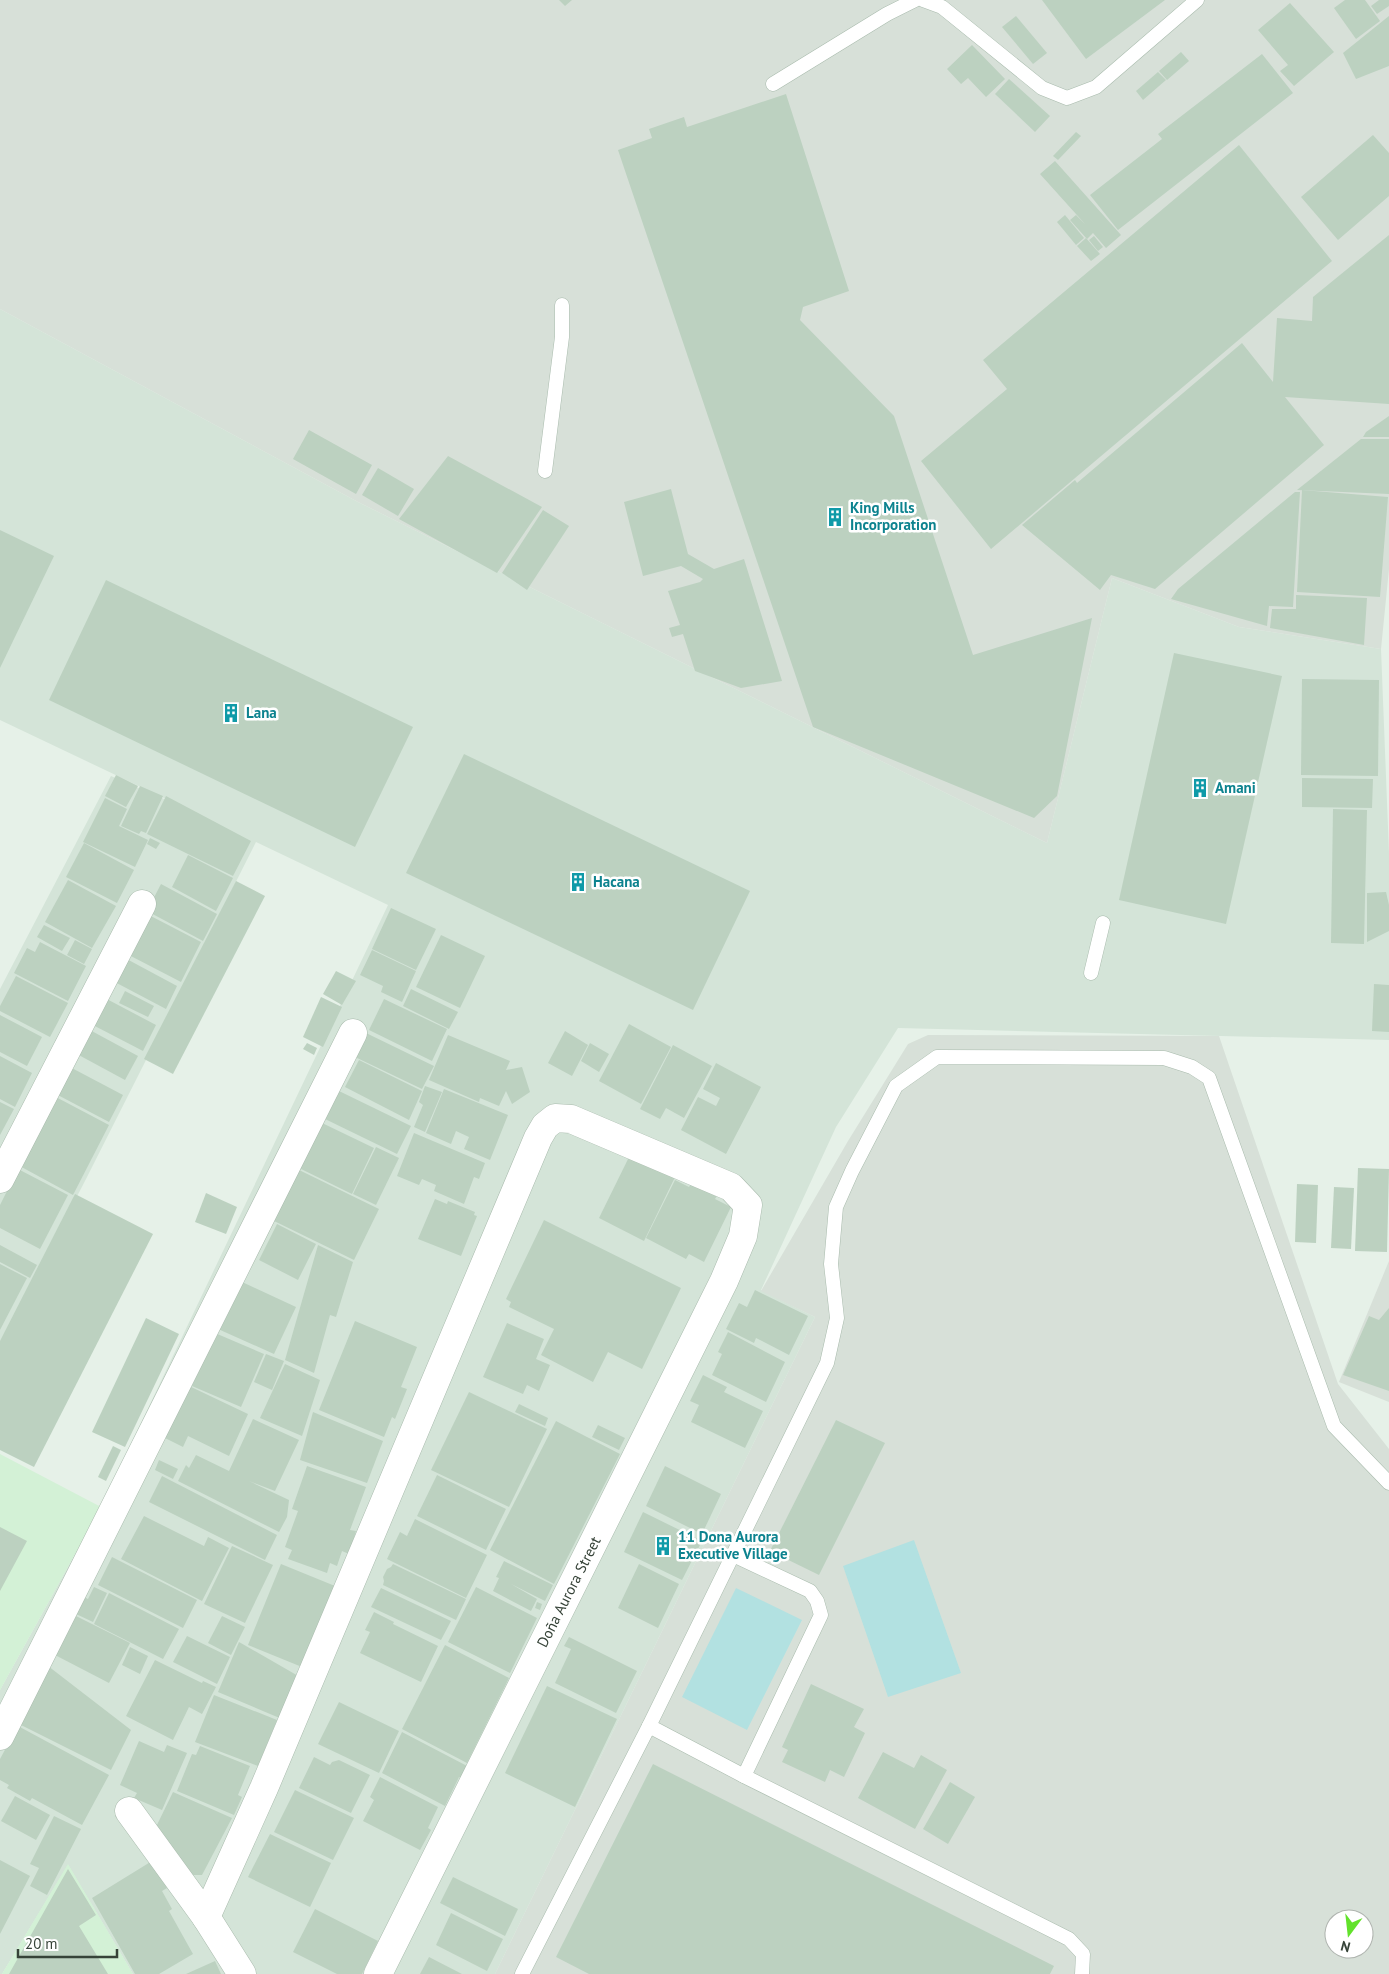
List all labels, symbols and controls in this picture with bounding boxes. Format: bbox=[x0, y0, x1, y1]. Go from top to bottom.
place label: King Mills Incorporation bbox=[850, 498, 936, 534]
building icon: King Mills Incorporation bbox=[824, 506, 846, 528]
building icon: Lana bbox=[220, 702, 242, 724]
place label: Lana bbox=[246, 703, 277, 722]
building icon: Amani bbox=[1189, 777, 1211, 799]
place label: Amani bbox=[1215, 778, 1256, 797]
building icon: Hacana bbox=[567, 871, 589, 893]
place label: Hacana bbox=[593, 872, 640, 891]
place label: 11 Dona Aurora Executive Village bbox=[678, 1527, 788, 1563]
street label: Doña Aurora Street bbox=[532, 1533, 605, 1650]
building icon: 11 Dona Aurora Executive Village bbox=[652, 1535, 674, 1557]
north arrow bbox=[1324, 1909, 1374, 1959]
scale bar bbox=[18, 1926, 116, 1958]
text: 20 m bbox=[25, 1934, 58, 1953]
text: N bbox=[1339, 1937, 1352, 1956]

